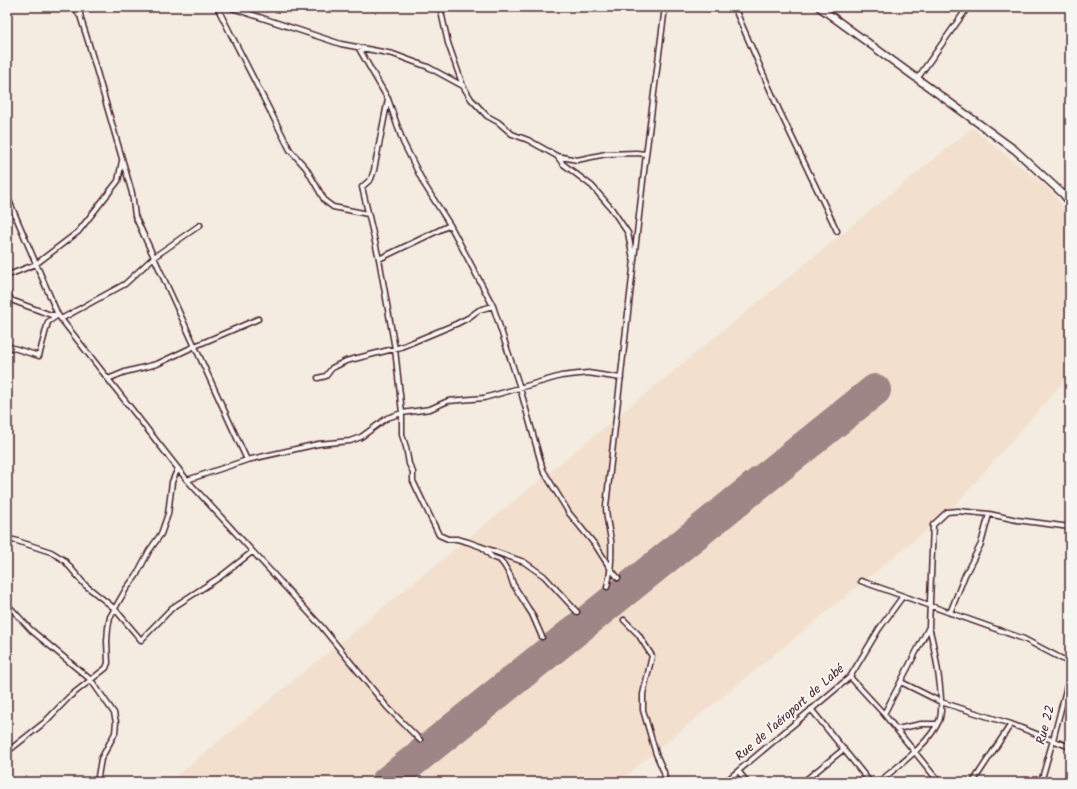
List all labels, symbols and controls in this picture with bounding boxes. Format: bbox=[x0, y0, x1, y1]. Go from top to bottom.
street label: Rue de l'aéroport de Labé bbox=[730, 658, 850, 767]
street label: Rue 22 bbox=[1031, 703, 1061, 747]

